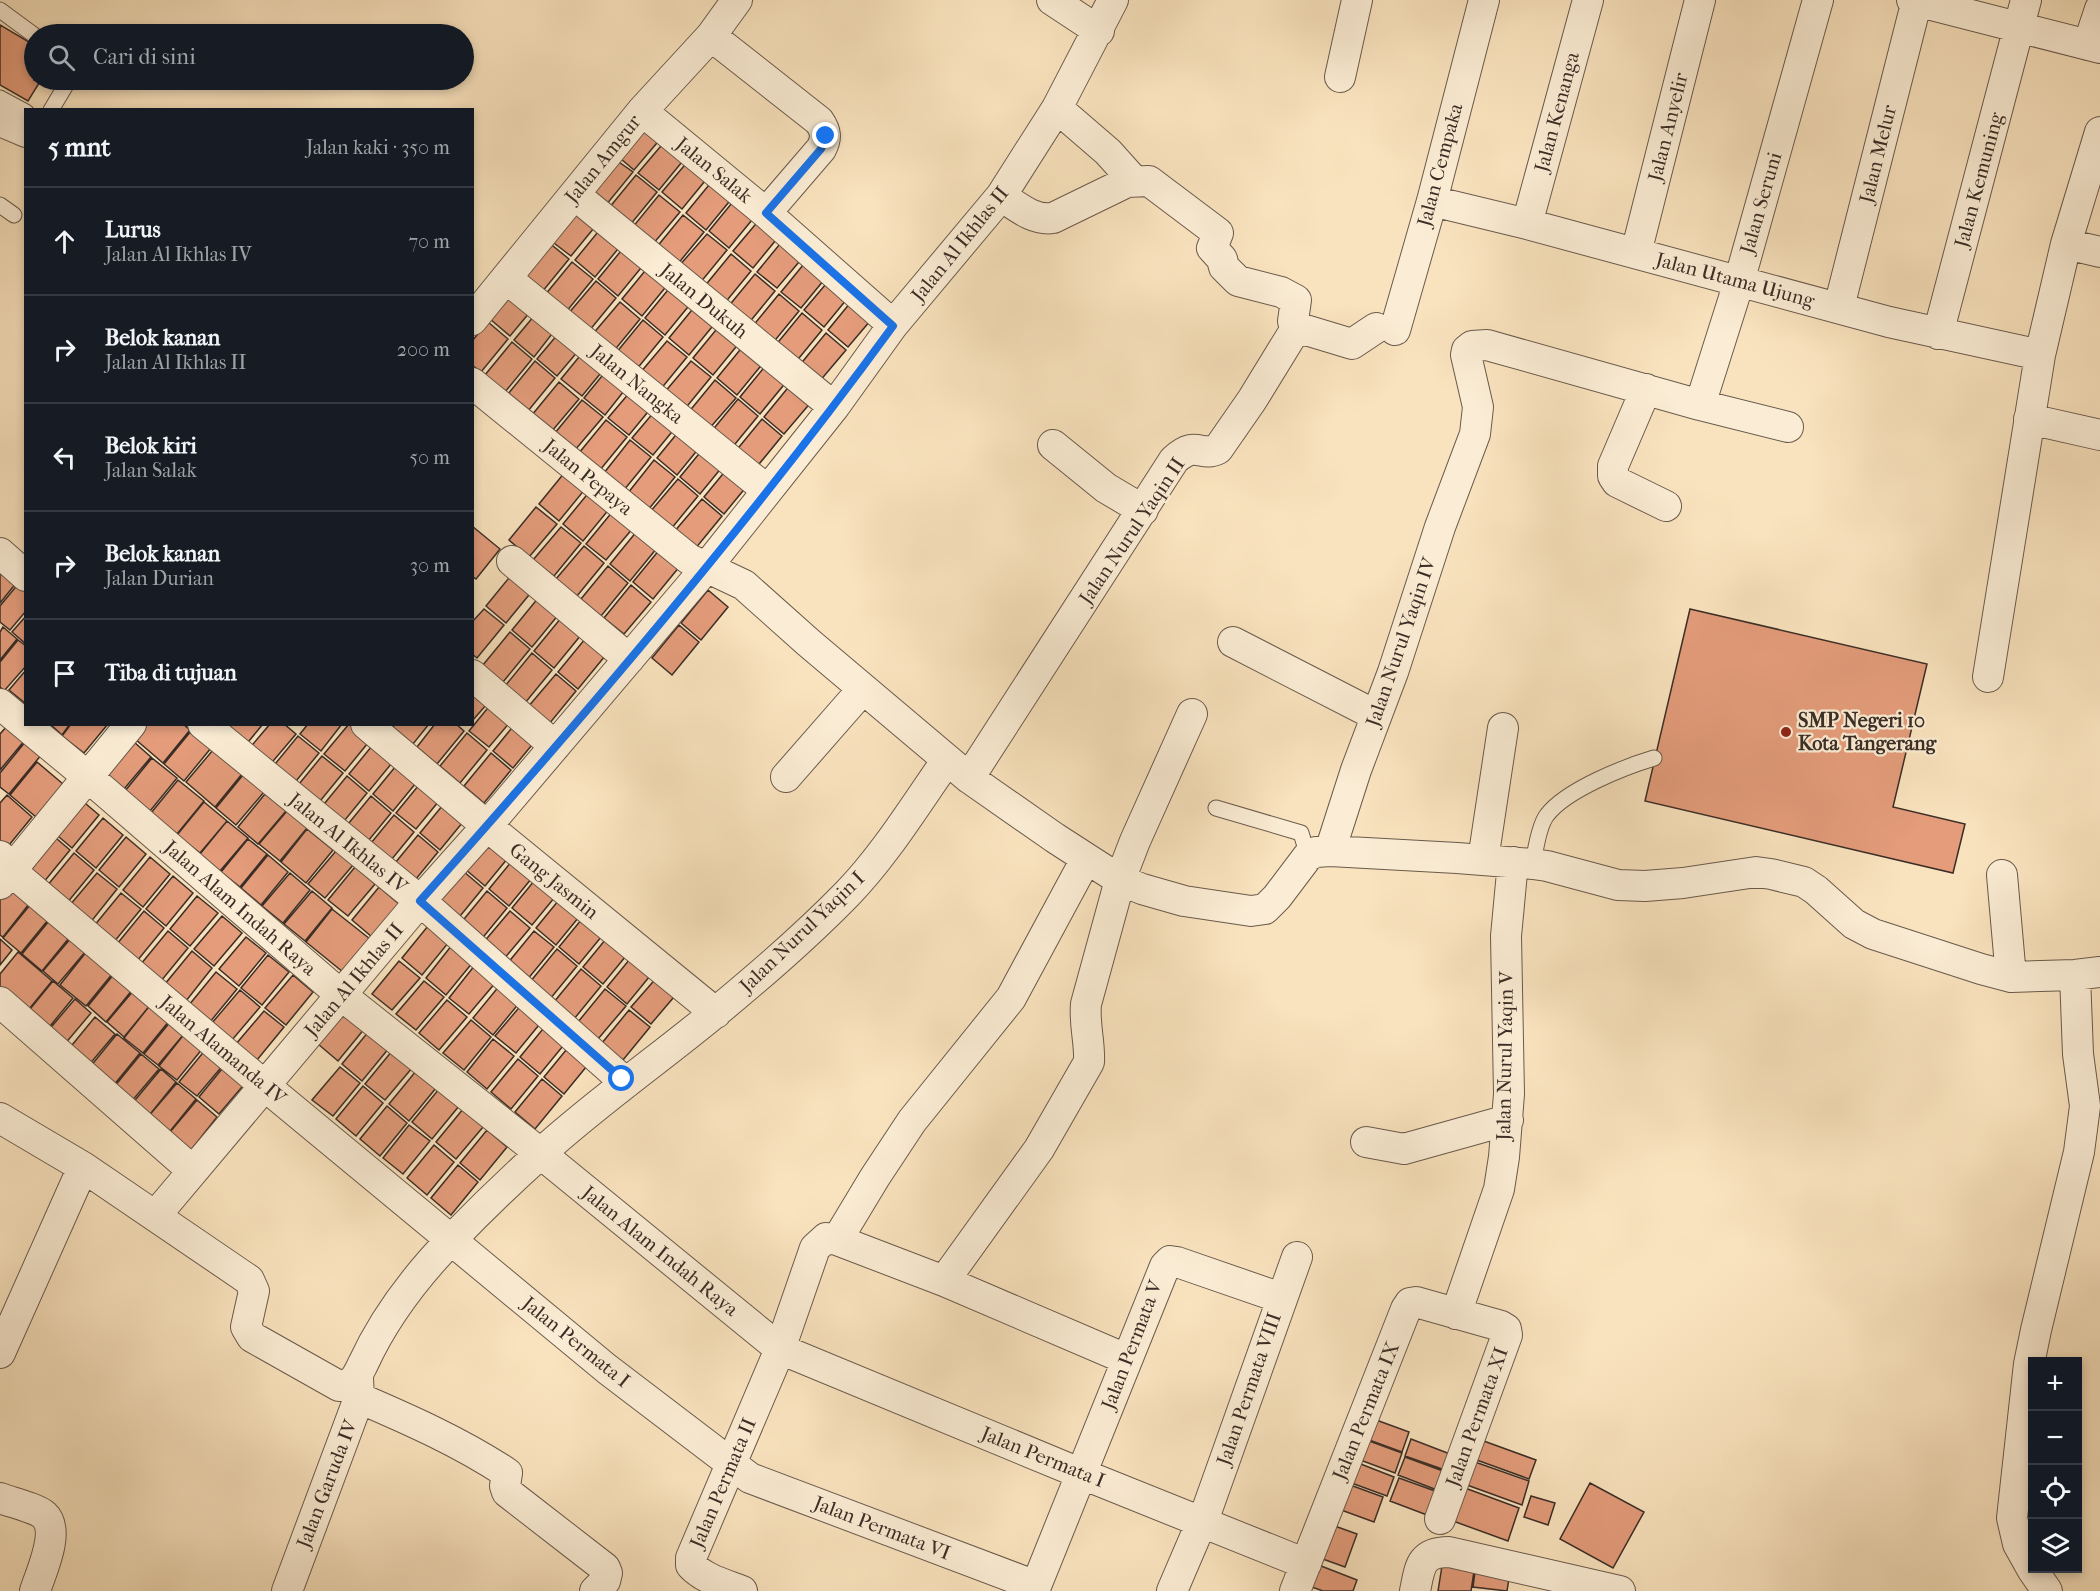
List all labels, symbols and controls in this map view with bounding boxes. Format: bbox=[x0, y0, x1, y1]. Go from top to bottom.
search box bbox=[24, 24, 474, 90]
icon: search bbox=[45, 41, 78, 74]
text: Cari di sini bbox=[93, 44, 196, 70]
street label: Jalan Kenanga bbox=[1529, 49, 1584, 177]
street label: Jalan Anyelir bbox=[1643, 70, 1693, 186]
street label: Jalan Cempaka bbox=[1412, 100, 1468, 231]
street label: Jalan Melur bbox=[1854, 102, 1901, 207]
street label: Jalan Amgur bbox=[559, 110, 646, 210]
street label: Jalan Kemuning bbox=[1949, 110, 2008, 252]
route end bbox=[812, 122, 838, 148]
street label: Jalan Salak bbox=[670, 131, 757, 208]
text: 5 mnt bbox=[48, 132, 111, 163]
text: Jalan kaki · 350 m bbox=[306, 136, 450, 159]
street label: Jalan Seruni bbox=[1735, 149, 1787, 258]
street label: Jalan Al Ikhlas II bbox=[905, 182, 1013, 308]
text: Lurus bbox=[105, 217, 161, 243]
icon: ahead bbox=[48, 225, 81, 258]
text: 70 m bbox=[408, 230, 450, 253]
text: Jalan Al Ikhlas IV bbox=[105, 243, 251, 266]
street label: Jalan Utama Ujung bbox=[1651, 247, 1817, 312]
street label: Jalan Dukuh bbox=[654, 257, 753, 344]
text: Belok kanan bbox=[105, 325, 220, 351]
icon: right bbox=[48, 333, 81, 366]
text: 200 m bbox=[397, 338, 450, 361]
street label: Jalan Nangka bbox=[584, 338, 689, 429]
text: Jalan Al Ikhlas II bbox=[105, 351, 246, 374]
text: Belok kiri bbox=[105, 433, 197, 459]
street label: Jalan Pepaya bbox=[537, 433, 638, 520]
icon: left bbox=[48, 441, 81, 474]
text: 50 m bbox=[409, 446, 450, 469]
street label: Jalan Nurul Yaqin II bbox=[1073, 453, 1190, 610]
text: Jalan Salak bbox=[105, 459, 197, 482]
text: Belok kanan bbox=[105, 541, 220, 567]
icon: right bbox=[48, 549, 81, 582]
text: 30 m bbox=[410, 554, 450, 577]
street label: Jalan Nurul Yaqin IV bbox=[1361, 554, 1441, 731]
text: Jalan Durian bbox=[105, 567, 214, 590]
icon: arrive bbox=[48, 657, 81, 690]
text: Tiba di tujuan bbox=[105, 660, 237, 686]
place label: SMP Negeri 10 Kota Tangerang bbox=[1798, 709, 1938, 755]
marker: SMP Negeri 10 Kota Tangerang bbox=[1779, 725, 1793, 739]
street label: Jalan Al Ikhlas IV bbox=[282, 787, 413, 899]
street label: Jalan Alam Indah Raya bbox=[158, 834, 321, 981]
street label: Gang Jasmin bbox=[505, 838, 603, 924]
street label: Jalan Nurul Yaqin I bbox=[734, 867, 869, 999]
street label: Jalan Al Ikhlas II bbox=[299, 918, 408, 1043]
street label: Jalan Nurul Yaqin V bbox=[1492, 970, 1518, 1143]
street label: Jalan Alamanda IV bbox=[154, 989, 291, 1110]
route start bbox=[608, 1065, 634, 1091]
street label: Jalan Alam Indah Raya bbox=[576, 1180, 743, 1321]
street label: Jalan Permata V bbox=[1096, 1276, 1168, 1415]
street label: Jalan Permata I bbox=[516, 1290, 634, 1392]
street label: Jalan Permata VIII bbox=[1211, 1309, 1286, 1470]
street label: Jalan Permata IX bbox=[1327, 1338, 1404, 1485]
street label: Jalan Permata XI bbox=[1440, 1344, 1513, 1492]
map controls bbox=[2028, 1357, 2082, 1573]
button: + bbox=[2028, 1357, 2082, 1411]
button: − bbox=[2028, 1411, 2082, 1465]
street label: Jalan Permata II bbox=[684, 1414, 761, 1553]
street label: Jalan Garuda IV bbox=[291, 1416, 362, 1553]
street label: Jalan Permata I bbox=[976, 1421, 1108, 1492]
button: locate bbox=[2028, 1465, 2082, 1519]
street label: Jalan Permata VI bbox=[809, 1491, 954, 1565]
button: layers bbox=[2028, 1519, 2082, 1573]

